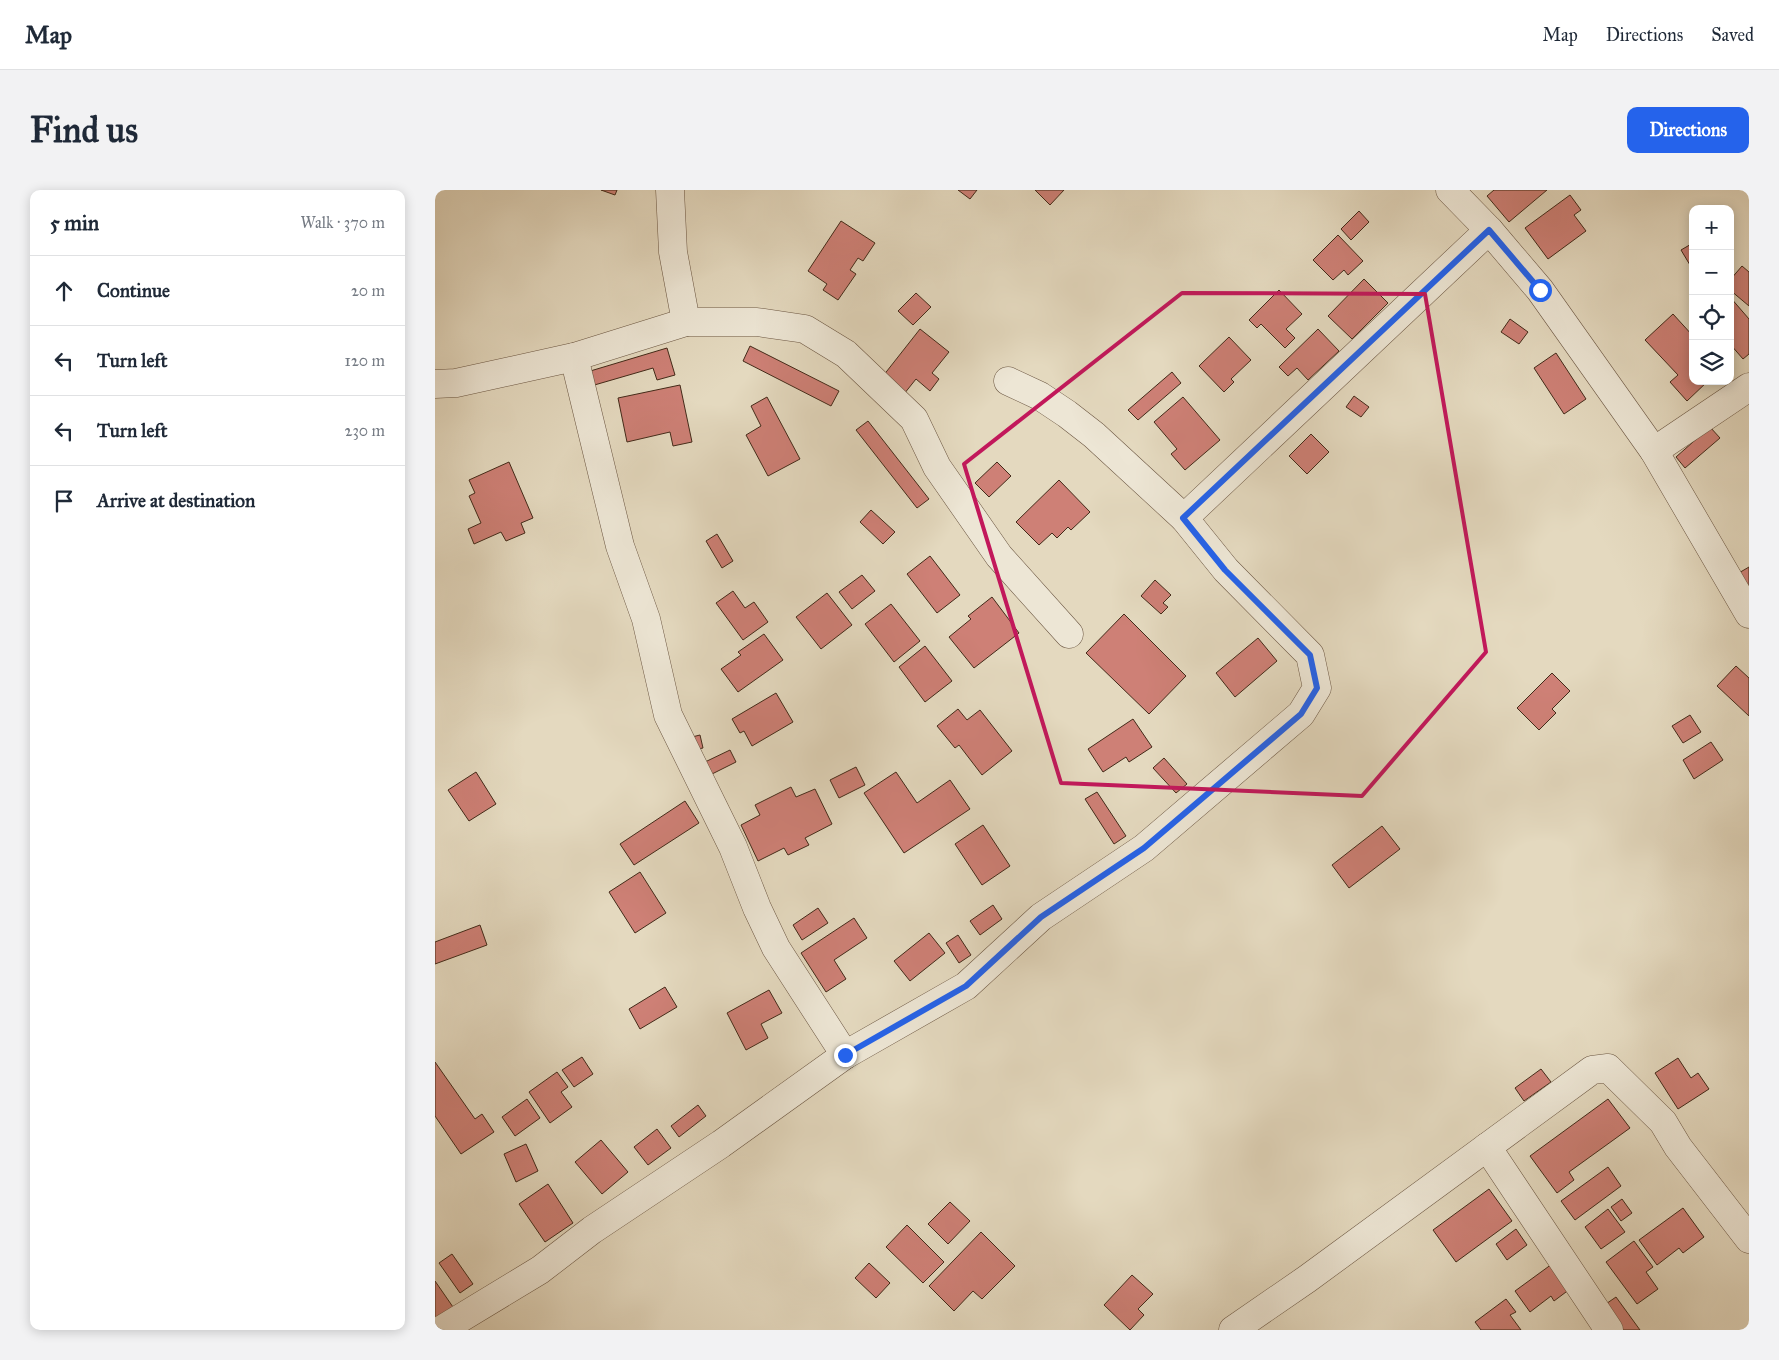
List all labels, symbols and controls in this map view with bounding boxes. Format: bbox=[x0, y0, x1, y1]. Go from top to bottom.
text: Map bbox=[25, 20, 72, 50]
text: Map bbox=[1542, 24, 1578, 46]
text: Directions bbox=[1606, 24, 1683, 46]
text: Saved bbox=[1711, 24, 1754, 46]
button: Directions bbox=[1627, 107, 1749, 153]
text: Find us bbox=[30, 109, 138, 152]
map controls bbox=[1689, 205, 1734, 385]
button: + bbox=[1689, 205, 1734, 250]
text: 5 min bbox=[50, 210, 99, 236]
text: Walk · 370 m bbox=[301, 213, 385, 232]
button: − bbox=[1689, 250, 1734, 295]
icon: ahead bbox=[50, 277, 78, 305]
text: Continue bbox=[97, 279, 170, 302]
route start bbox=[1529, 279, 1552, 302]
text: 20 m bbox=[351, 281, 385, 300]
button: locate bbox=[1689, 295, 1734, 340]
button: layers bbox=[1689, 340, 1734, 385]
icon: left bbox=[50, 347, 78, 375]
text: Turn left bbox=[97, 349, 167, 372]
text: 120 m bbox=[345, 351, 385, 370]
icon: left bbox=[50, 417, 78, 445]
text: Turn left bbox=[97, 419, 167, 442]
text: 230 m bbox=[345, 421, 385, 440]
icon: arrive bbox=[50, 487, 78, 515]
text: Arrive at destination bbox=[97, 489, 255, 512]
route end bbox=[834, 1044, 857, 1067]

